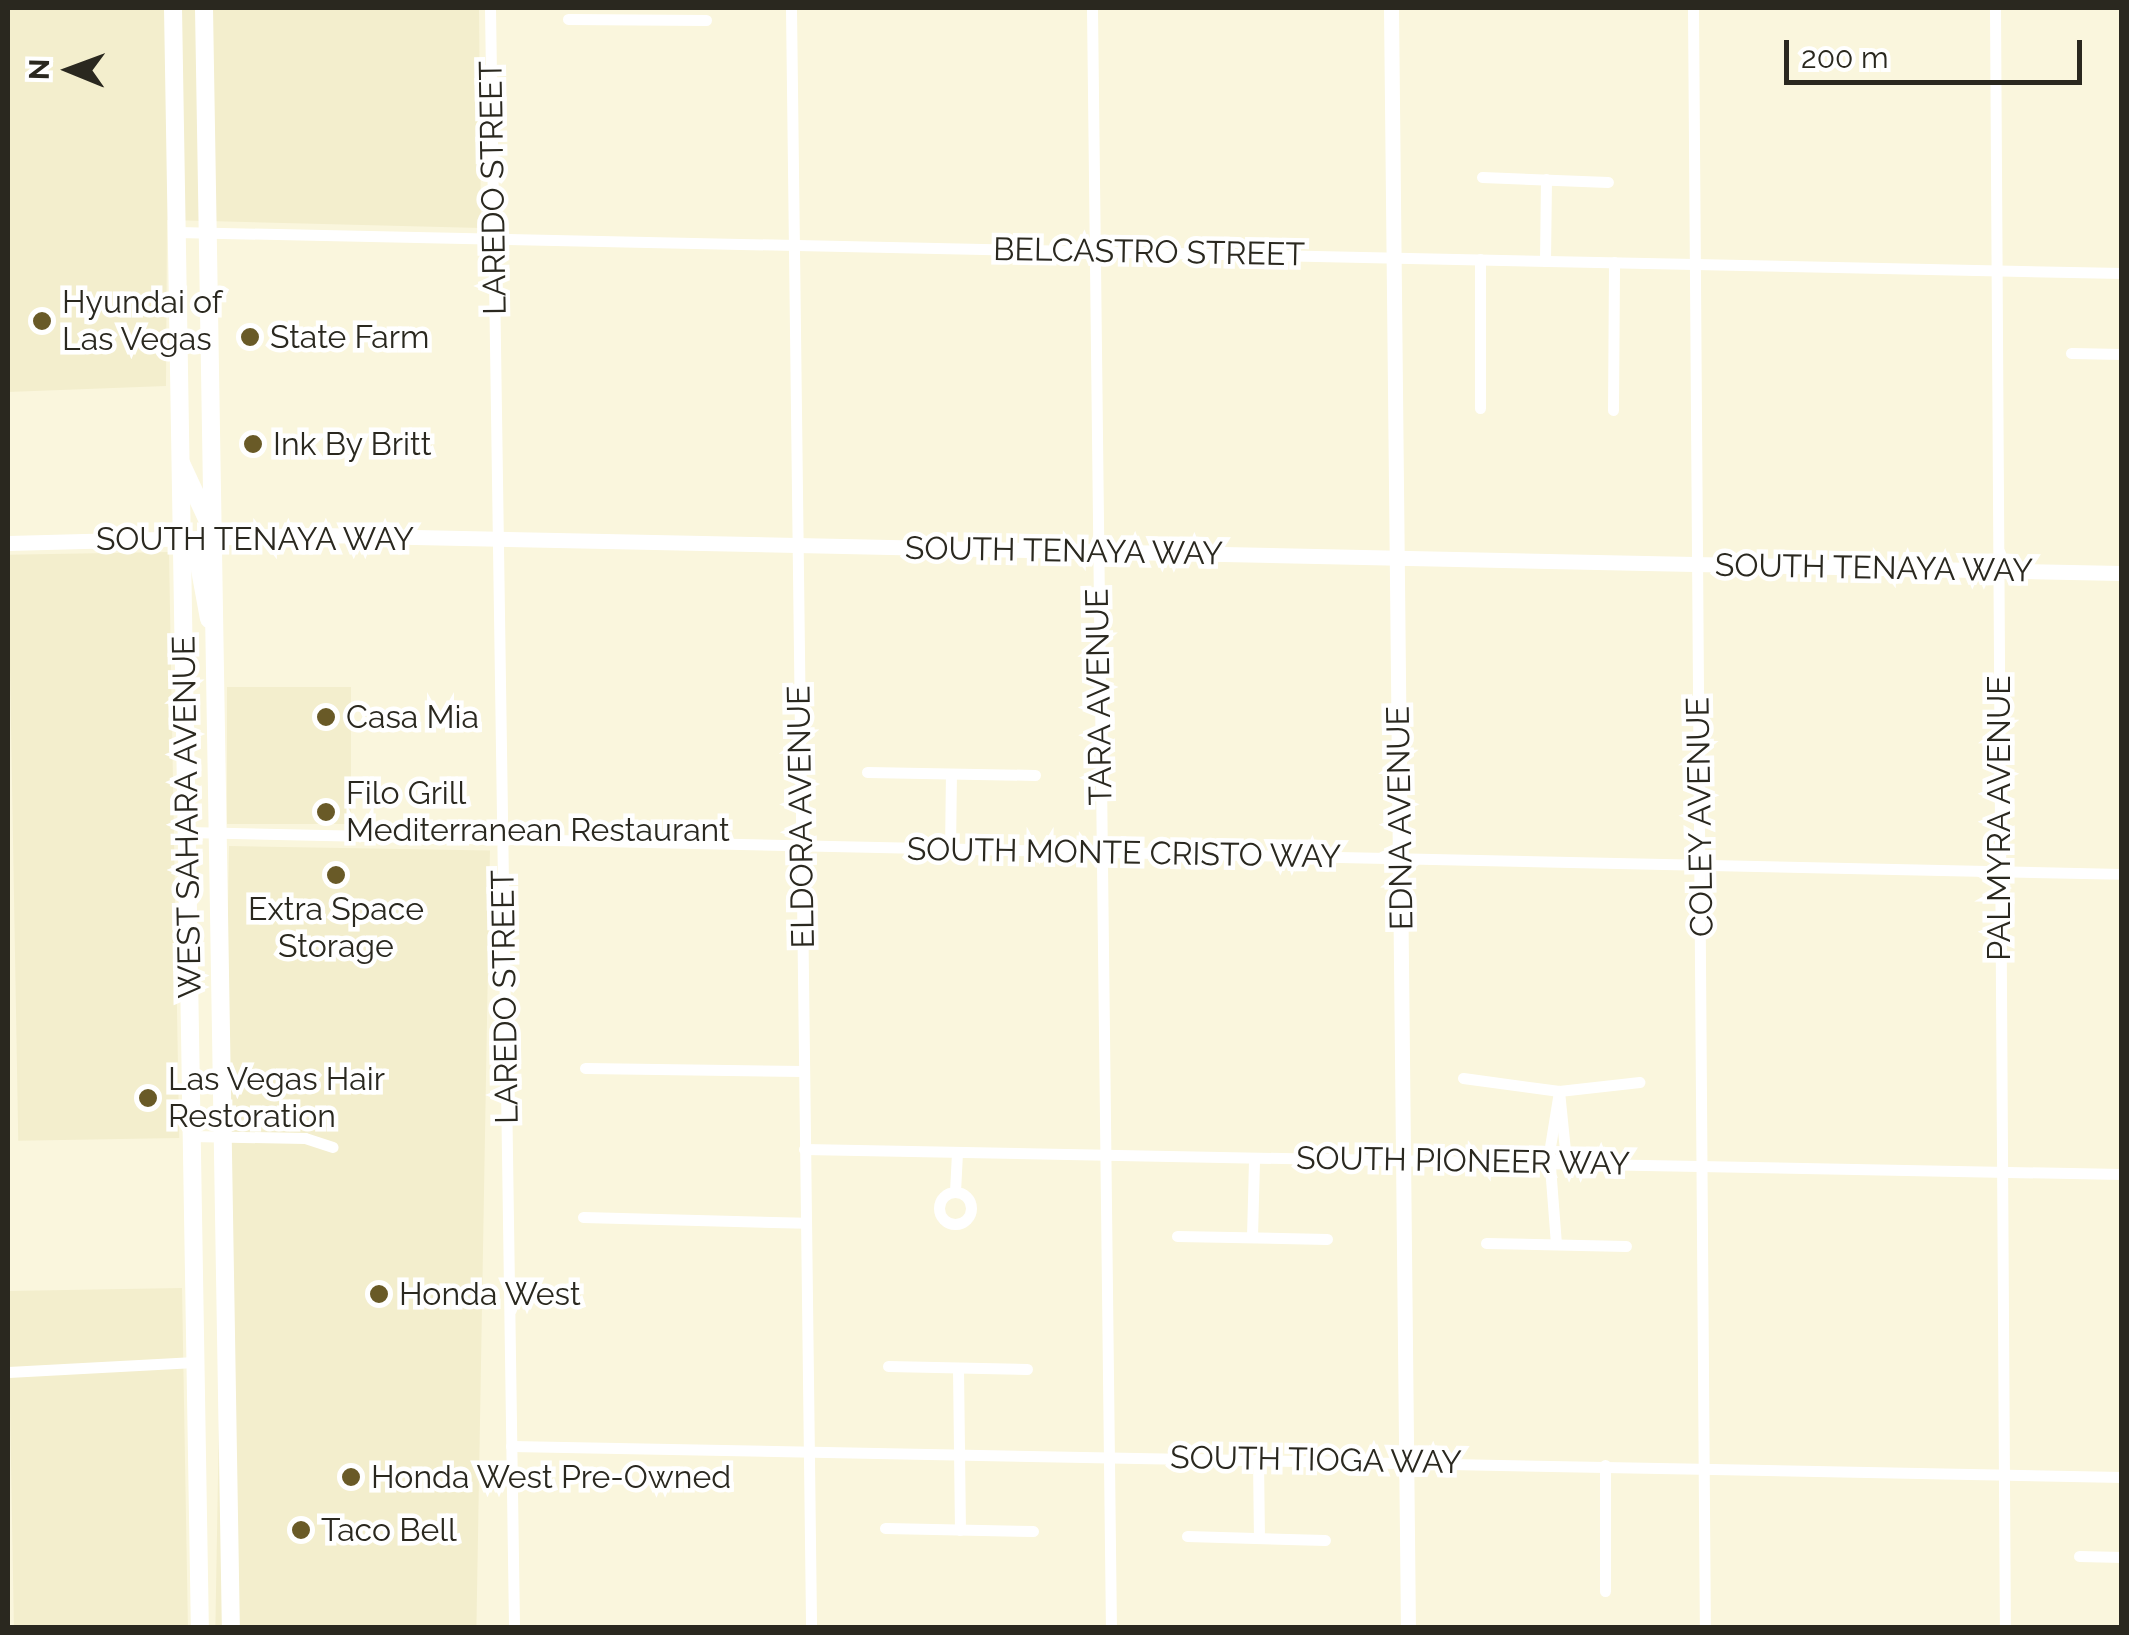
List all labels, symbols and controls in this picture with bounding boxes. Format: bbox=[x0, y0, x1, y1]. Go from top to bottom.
north arrow bbox=[20, 20, 120, 120]
scale bar bbox=[1789, 20, 2086, 82]
text: 200 m bbox=[1801, 40, 1889, 75]
text: N bbox=[23, 58, 56, 80]
street label: LAREDO STREET bbox=[472, 61, 514, 315]
street label: BELCASTRO STREET bbox=[993, 230, 1305, 274]
place label: Hyundai of Las Vegas bbox=[62, 284, 222, 359]
marker: Hyundai of Las Vegas bbox=[31, 310, 53, 332]
place label: State Farm bbox=[270, 318, 429, 356]
marker: State Farm bbox=[239, 326, 261, 348]
place label: Ink By Britt bbox=[273, 425, 432, 463]
marker: Ink By Britt bbox=[242, 433, 264, 455]
street label: SOUTH TENAYA WAY bbox=[94, 520, 416, 558]
street label: SOUTH TENAYA WAY bbox=[903, 529, 1225, 573]
street label: SOUTH TENAYA WAY bbox=[1713, 546, 2035, 590]
street label: TARA AVENUE bbox=[1078, 587, 1120, 807]
street label: WEST SAHARA AVENUE bbox=[165, 634, 209, 1000]
street label: PALMYRA AVENUE bbox=[1980, 674, 2018, 962]
street label: ELDORA AVENUE bbox=[779, 684, 823, 950]
street label: COLEY AVENUE bbox=[1679, 696, 1721, 938]
place label: Casa Mia bbox=[346, 698, 479, 736]
street label: EDNA AVENUE bbox=[1379, 705, 1421, 931]
marker: Casa Mia bbox=[315, 706, 337, 728]
place label: Filo Grill Mediterranean Restaurant bbox=[346, 775, 730, 850]
marker: Filo Grill Mediterranean Restaurant bbox=[315, 801, 337, 823]
street label: SOUTH MONTE CRISTO WAY bbox=[906, 830, 1342, 876]
marker: Extra Space Storage bbox=[325, 864, 347, 886]
street label: LAREDO STREET bbox=[484, 870, 526, 1124]
place label: Extra Space Storage bbox=[248, 891, 424, 966]
place label: Las Vegas Hair Restoration bbox=[168, 1061, 386, 1136]
marker: Las Vegas Hair Restoration bbox=[137, 1087, 159, 1109]
street label: SOUTH PIONEER WAY bbox=[1295, 1139, 1631, 1183]
place label: Honda West bbox=[399, 1275, 582, 1313]
marker: Honda West bbox=[368, 1283, 390, 1305]
street label: SOUTH TIOGA WAY bbox=[1168, 1438, 1464, 1482]
place label: Honda West Pre-Owned bbox=[371, 1458, 732, 1496]
marker: Honda West Pre-Owned bbox=[340, 1466, 362, 1488]
place label: Taco Bell bbox=[321, 1511, 457, 1549]
marker: Taco Bell bbox=[290, 1519, 312, 1541]

